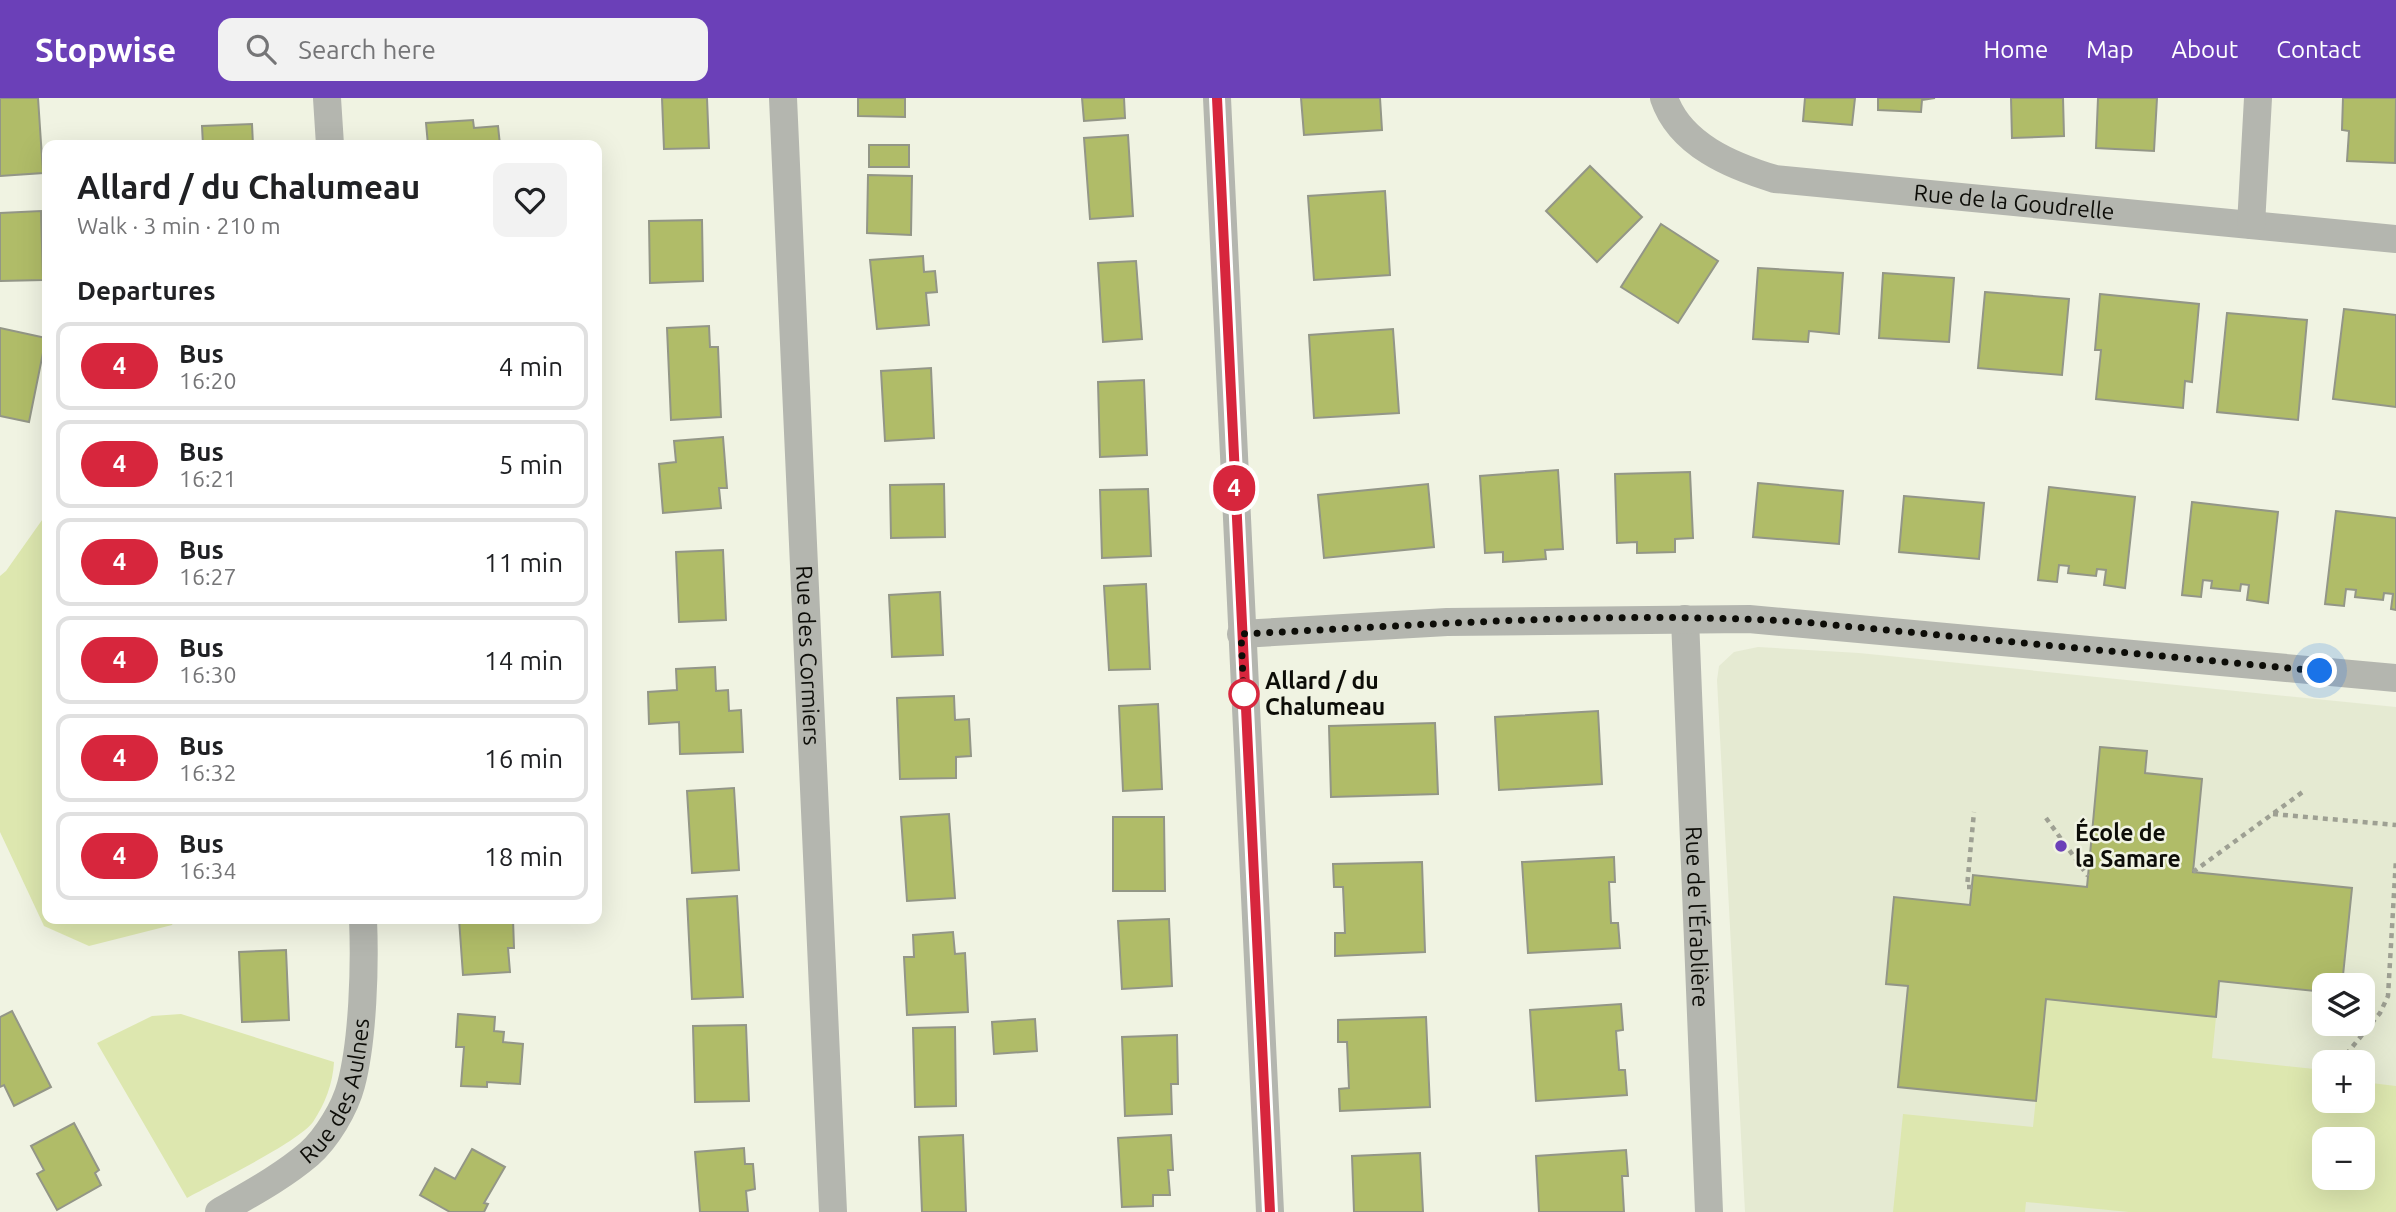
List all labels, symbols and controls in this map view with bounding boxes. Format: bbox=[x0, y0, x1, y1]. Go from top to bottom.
search box bbox=[218, 18, 708, 81]
icon: search bbox=[242, 30, 280, 68]
text: Stopwise bbox=[35, 31, 176, 68]
text: Search here bbox=[298, 35, 436, 64]
text: Home bbox=[1983, 36, 2048, 63]
text: Map bbox=[2086, 36, 2133, 63]
text: About bbox=[2171, 36, 2238, 63]
text: Contact bbox=[2276, 36, 2361, 63]
button: heart bbox=[493, 163, 567, 237]
text: Allard / du Chalumeau bbox=[77, 168, 420, 205]
street label: Rue de la Goudrelle bbox=[1913, 179, 2116, 224]
text: Walk · 3 min · 210 m bbox=[77, 213, 281, 238]
text: Departures bbox=[77, 276, 215, 305]
text: Bus bbox=[179, 339, 224, 368]
text: 4 bbox=[113, 352, 126, 379]
text: 4 min bbox=[499, 352, 563, 381]
text: 16:20 bbox=[179, 368, 237, 393]
text: Bus bbox=[179, 437, 224, 466]
text: 4 bbox=[113, 450, 126, 477]
text: 5 min bbox=[499, 450, 563, 479]
line badge: 4 bbox=[1211, 465, 1257, 511]
text: 16:21 bbox=[179, 466, 237, 491]
text: 4 bbox=[1227, 474, 1241, 501]
text: Bus bbox=[179, 535, 224, 564]
text: 4 bbox=[113, 548, 126, 575]
text: 11 min bbox=[484, 548, 563, 577]
text: 16:27 bbox=[179, 564, 237, 589]
street label: Rue des Cormiers bbox=[792, 565, 825, 746]
text: Bus bbox=[179, 633, 224, 662]
text: 4 bbox=[113, 646, 126, 673]
text: 14 min bbox=[484, 646, 563, 675]
your location bbox=[2302, 653, 2337, 688]
text: 16:30 bbox=[179, 662, 237, 687]
place label: Allard / du Chalumeau bbox=[1265, 668, 1385, 719]
marker: Allard / du Chalumeau bbox=[1229, 679, 1259, 709]
text: Bus bbox=[179, 731, 224, 760]
text: 4 bbox=[113, 744, 126, 771]
text: 16 min bbox=[484, 744, 563, 773]
text: 16:32 bbox=[179, 760, 237, 785]
place label: École de la Samare bbox=[2075, 817, 2181, 871]
street label: Rue de l'Érablière bbox=[1681, 826, 1714, 1008]
text: Bus bbox=[179, 829, 224, 858]
marker: École de la Samare bbox=[2053, 838, 2069, 854]
text: 4 bbox=[113, 842, 126, 869]
text: 18 min bbox=[484, 842, 563, 871]
text: 16:34 bbox=[179, 858, 237, 883]
map controls bbox=[2312, 973, 2375, 1190]
button: layers bbox=[2312, 973, 2375, 1036]
street label: Rue des Aulnes bbox=[295, 1017, 373, 1168]
button: + bbox=[2312, 1050, 2375, 1113]
button: − bbox=[2312, 1127, 2375, 1190]

